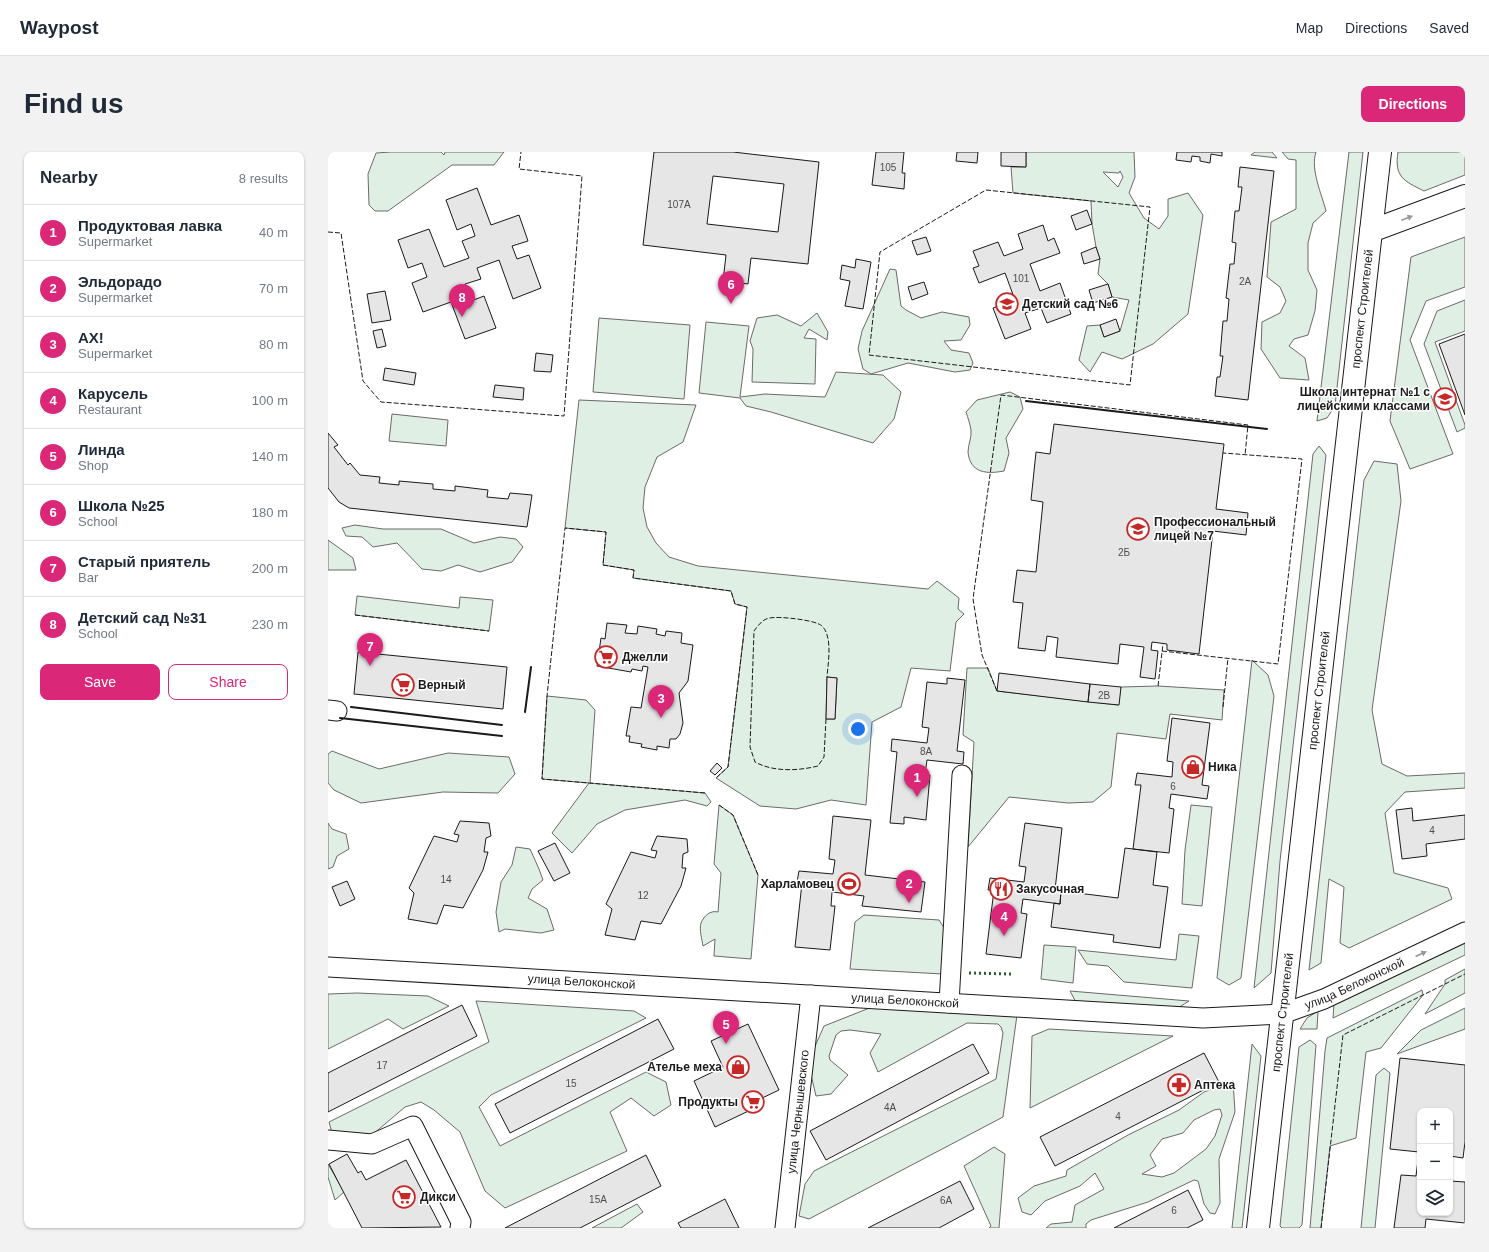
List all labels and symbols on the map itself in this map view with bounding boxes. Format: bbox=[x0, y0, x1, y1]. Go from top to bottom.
house number: 105 bbox=[880, 162, 897, 173]
house number: 107А bbox=[667, 199, 691, 210]
one-way arrow bbox=[1402, 214, 1414, 220]
street label: проспект Строителей bbox=[1349, 249, 1376, 369]
pin: 6 bbox=[718, 271, 744, 304]
house number: 101 bbox=[1013, 273, 1030, 284]
house number: 2А bbox=[1239, 276, 1251, 287]
pin: 8 bbox=[449, 284, 475, 317]
school or university icon: Детский сад №6 bbox=[994, 291, 1020, 317]
place label: Детский сад №6 bbox=[1022, 297, 1119, 311]
place label: Школа интернат №1 с лицейскими классами bbox=[1297, 385, 1430, 413]
school or university icon: Школа интернат №1 с лицейскими классами bbox=[1432, 386, 1458, 412]
place label: Профессиональный лицей №7 bbox=[1154, 515, 1276, 543]
school or university icon: Профессиональный лицей №7 bbox=[1125, 516, 1151, 542]
house number: 2Б bbox=[1118, 547, 1130, 558]
street label: проспект Строителей bbox=[1305, 630, 1333, 751]
pin: 7 bbox=[357, 633, 383, 666]
supermarket icon: Джелли bbox=[593, 644, 619, 670]
place label: Джелли bbox=[622, 650, 668, 664]
supermarket icon: Верный bbox=[390, 672, 416, 698]
place label: Верный bbox=[418, 678, 466, 692]
pin: 3 bbox=[648, 685, 674, 718]
house number: 2В bbox=[1098, 690, 1110, 701]
your location bbox=[848, 719, 868, 739]
house number: 8А bbox=[920, 746, 932, 757]
shop icon: Ника bbox=[1180, 754, 1206, 780]
place label: Ника bbox=[1208, 760, 1237, 774]
pin: 1 bbox=[904, 764, 930, 797]
house number: 6 bbox=[1170, 781, 1176, 792]
house number: 4 bbox=[1429, 825, 1435, 836]
pin: 2 bbox=[896, 870, 922, 903]
sports icon: Харламовец bbox=[836, 871, 862, 897]
house number: 14 bbox=[440, 874, 452, 885]
restaurant icon: Закусочная bbox=[988, 876, 1014, 902]
place label: Харламовец bbox=[761, 877, 835, 891]
place label: Закусочная bbox=[1016, 882, 1084, 896]
house number: 12 bbox=[637, 890, 649, 901]
pin: 4 bbox=[991, 903, 1017, 936]
one-way arrow bbox=[1415, 951, 1426, 957]
street label: проспект Строителей bbox=[1269, 952, 1296, 1073]
street label: улица Белоконской bbox=[1303, 955, 1406, 1012]
street label: улица Белоконской bbox=[527, 972, 636, 992]
street label: улица Белоконской bbox=[851, 991, 959, 1011]
pin: 5 bbox=[713, 1011, 739, 1044]
street label: улица Чернышевского bbox=[784, 1049, 812, 1174]
shop icon: Ателье меха bbox=[725, 1054, 751, 1080]
house number: 17 bbox=[376, 1060, 388, 1071]
place label: Ателье меха bbox=[647, 1060, 722, 1074]
pharmacy icon: Аптека bbox=[1166, 1072, 1192, 1098]
house number: 15 bbox=[565, 1078, 577, 1089]
place label: Аптека bbox=[1194, 1078, 1235, 1092]
supermarket icon: Продукты bbox=[740, 1089, 766, 1115]
place label: Продукты bbox=[678, 1095, 738, 1109]
house number: 4А bbox=[884, 1102, 896, 1113]
house number: 4 bbox=[1115, 1111, 1121, 1122]
supermarket icon: Дикси bbox=[391, 1184, 417, 1210]
place label: Дикси bbox=[420, 1190, 456, 1204]
house number: 15А bbox=[589, 1194, 607, 1205]
house number: 6А bbox=[940, 1195, 952, 1206]
house number: 6 bbox=[1171, 1205, 1177, 1216]

